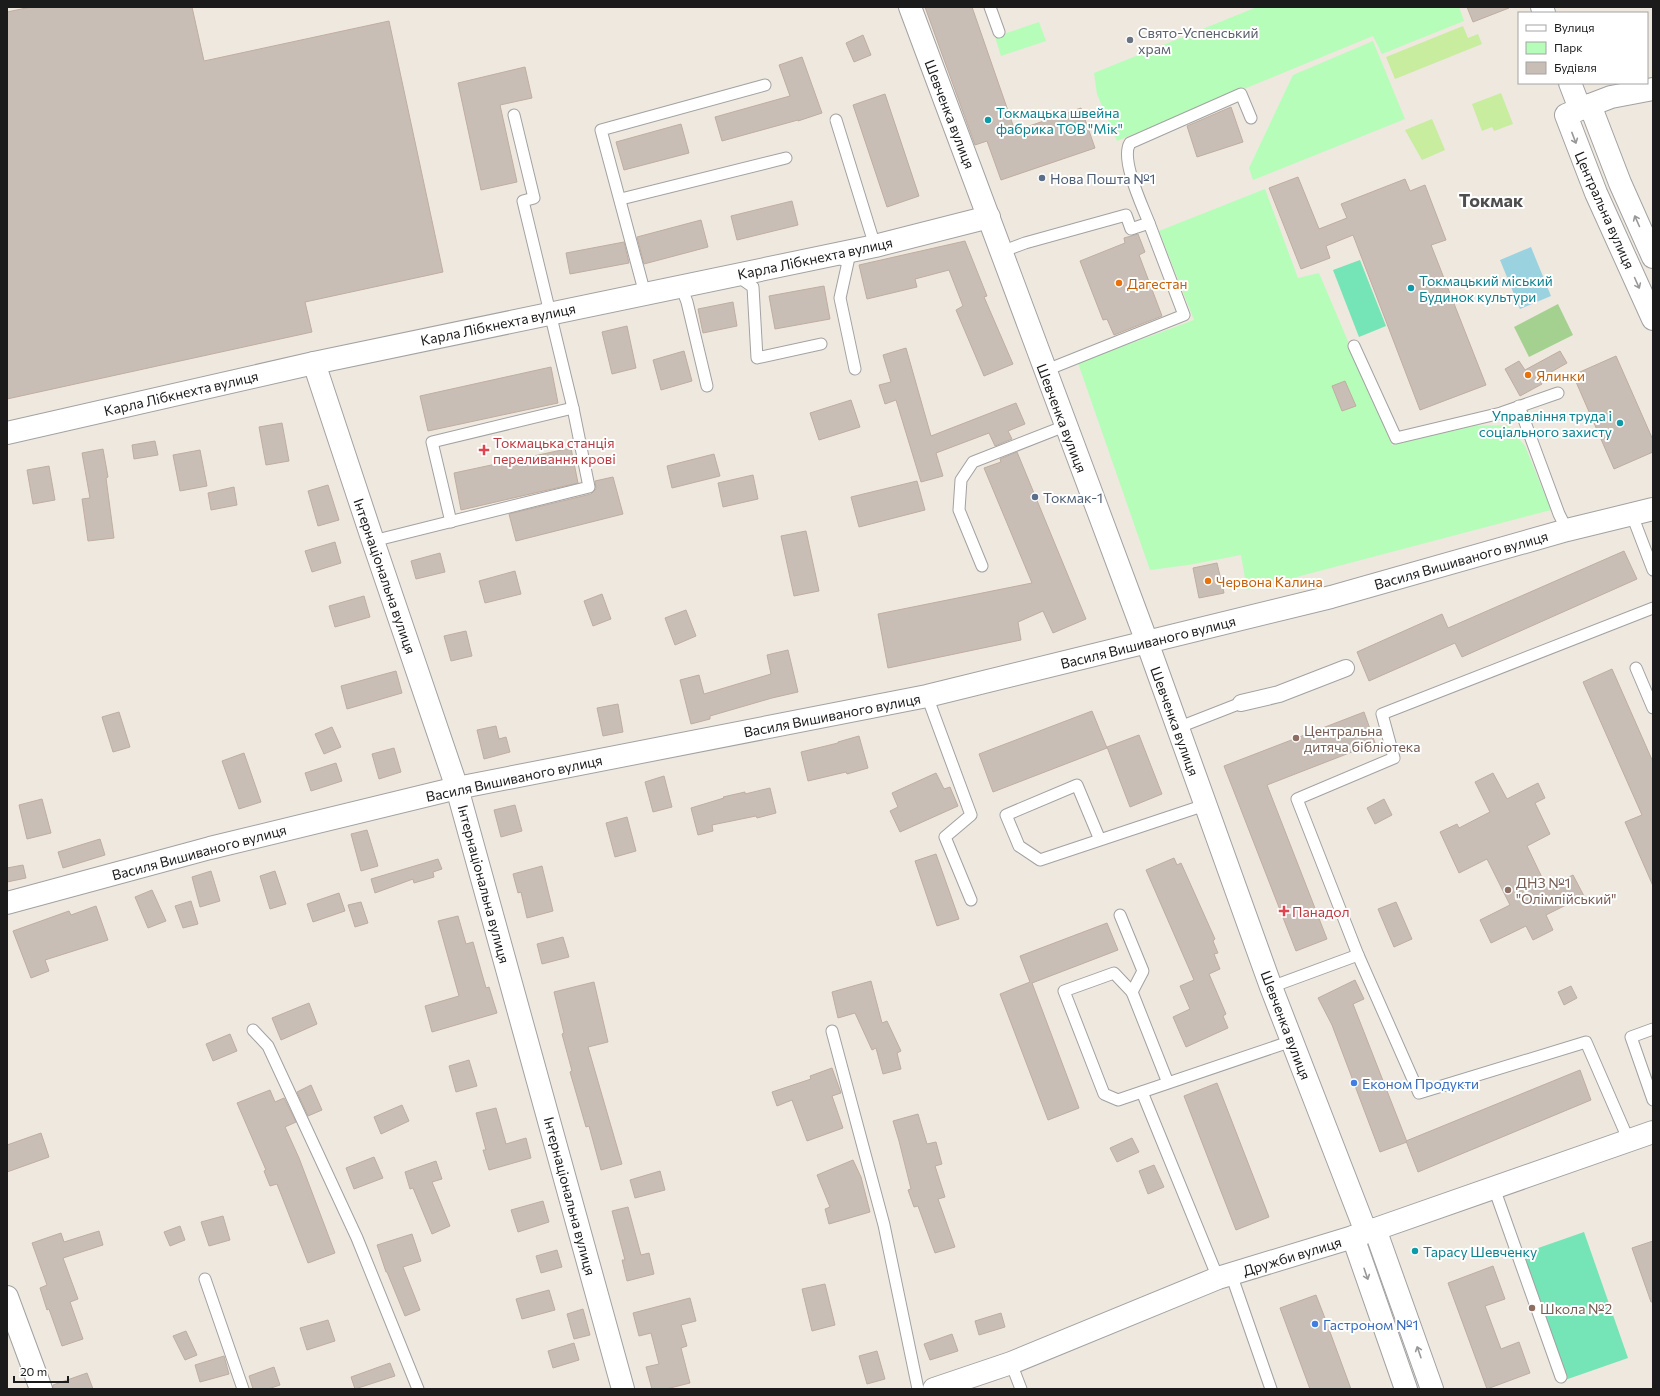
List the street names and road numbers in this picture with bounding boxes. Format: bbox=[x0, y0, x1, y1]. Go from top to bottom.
street label: Шевченка вулиця bbox=[921, 57, 979, 171]
street label: Центральна вулиця bbox=[1571, 148, 1639, 272]
street label: Карла Лібкнехта вулиця bbox=[736, 233, 894, 283]
street label: Карла Лібкнехта вулиця bbox=[419, 299, 577, 349]
street label: Шевченка вулиця bbox=[1033, 361, 1091, 475]
street label: Карла Лібкнехта вулиця bbox=[102, 367, 260, 419]
street label: Інтернаціональна вулиця bbox=[350, 496, 420, 656]
street label: Василя Вишиваного вулиця bbox=[1372, 527, 1550, 593]
street label: Василя Вишиваного вулиця bbox=[1059, 612, 1237, 672]
street label: Шевченка вулиця bbox=[1147, 664, 1203, 778]
street label: Василя Вишиваного вулиця bbox=[742, 689, 922, 741]
street label: Василя Вишиваного вулиця bbox=[424, 751, 604, 805]
street label: Інтернаціональна вулиця bbox=[455, 803, 513, 965]
street label: Василя Вишиваного вулиця bbox=[110, 820, 288, 884]
street label: Шевченка вулиця bbox=[1257, 968, 1315, 1082]
street label: Інтернаціональна вулиця bbox=[541, 1115, 599, 1277]
street label: Дружби вулиця bbox=[1241, 1233, 1343, 1279]

